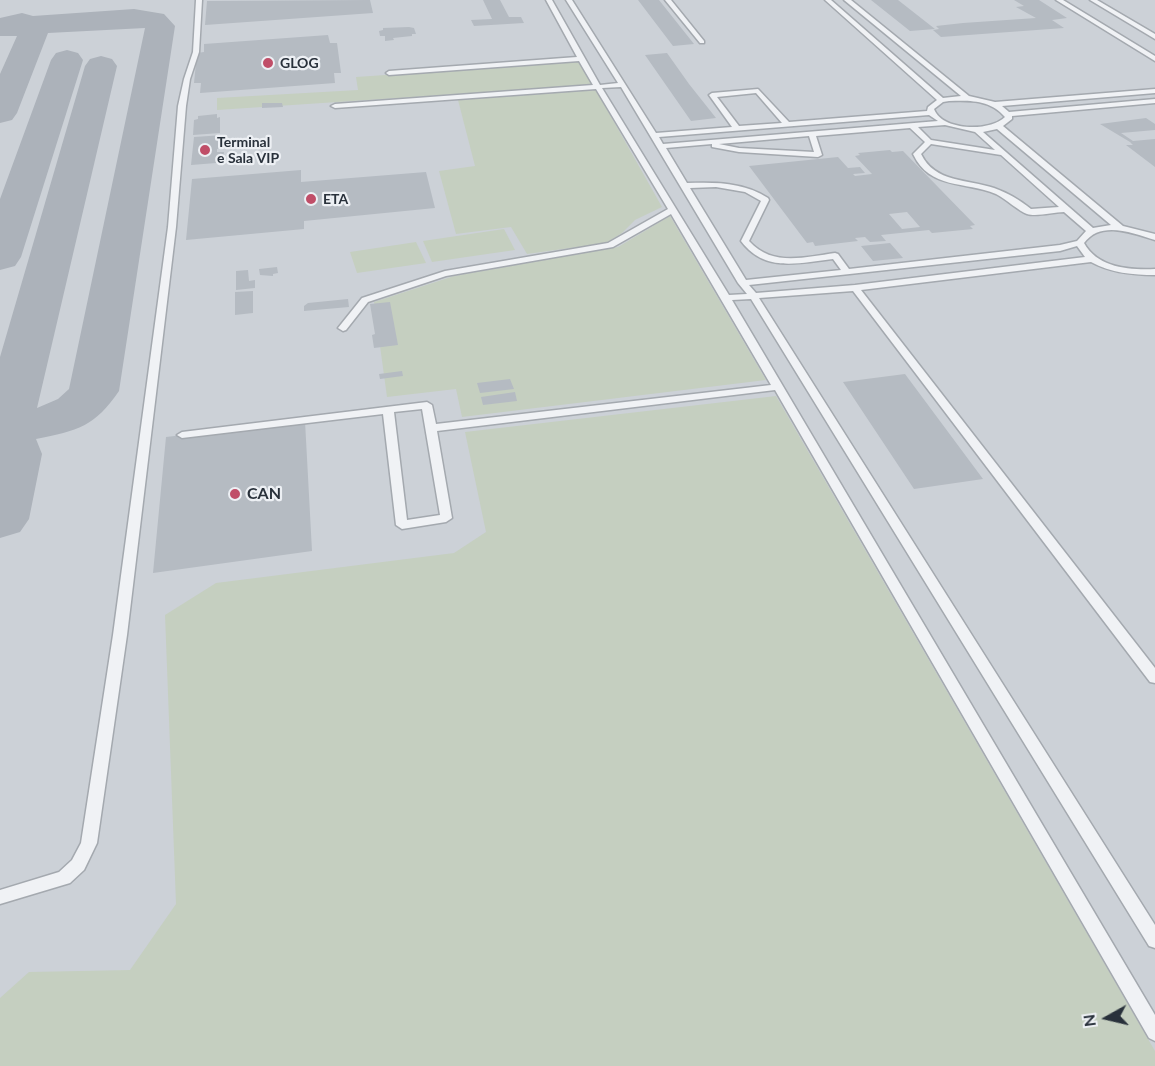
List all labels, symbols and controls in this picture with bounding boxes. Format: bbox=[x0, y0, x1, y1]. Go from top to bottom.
place label: GLOG bbox=[280, 55, 319, 71]
marker: GLOG bbox=[261, 56, 275, 70]
place label: Terminal e Sala VIP bbox=[217, 134, 279, 166]
marker: Terminal e Sala VIP bbox=[198, 143, 212, 157]
place label: ETA bbox=[323, 191, 348, 207]
marker: ETA bbox=[304, 192, 318, 206]
place label: CAN bbox=[247, 484, 281, 504]
marker: CAN bbox=[228, 487, 242, 501]
north arrow bbox=[1077, 988, 1137, 1048]
text: N bbox=[1078, 1013, 1099, 1028]

